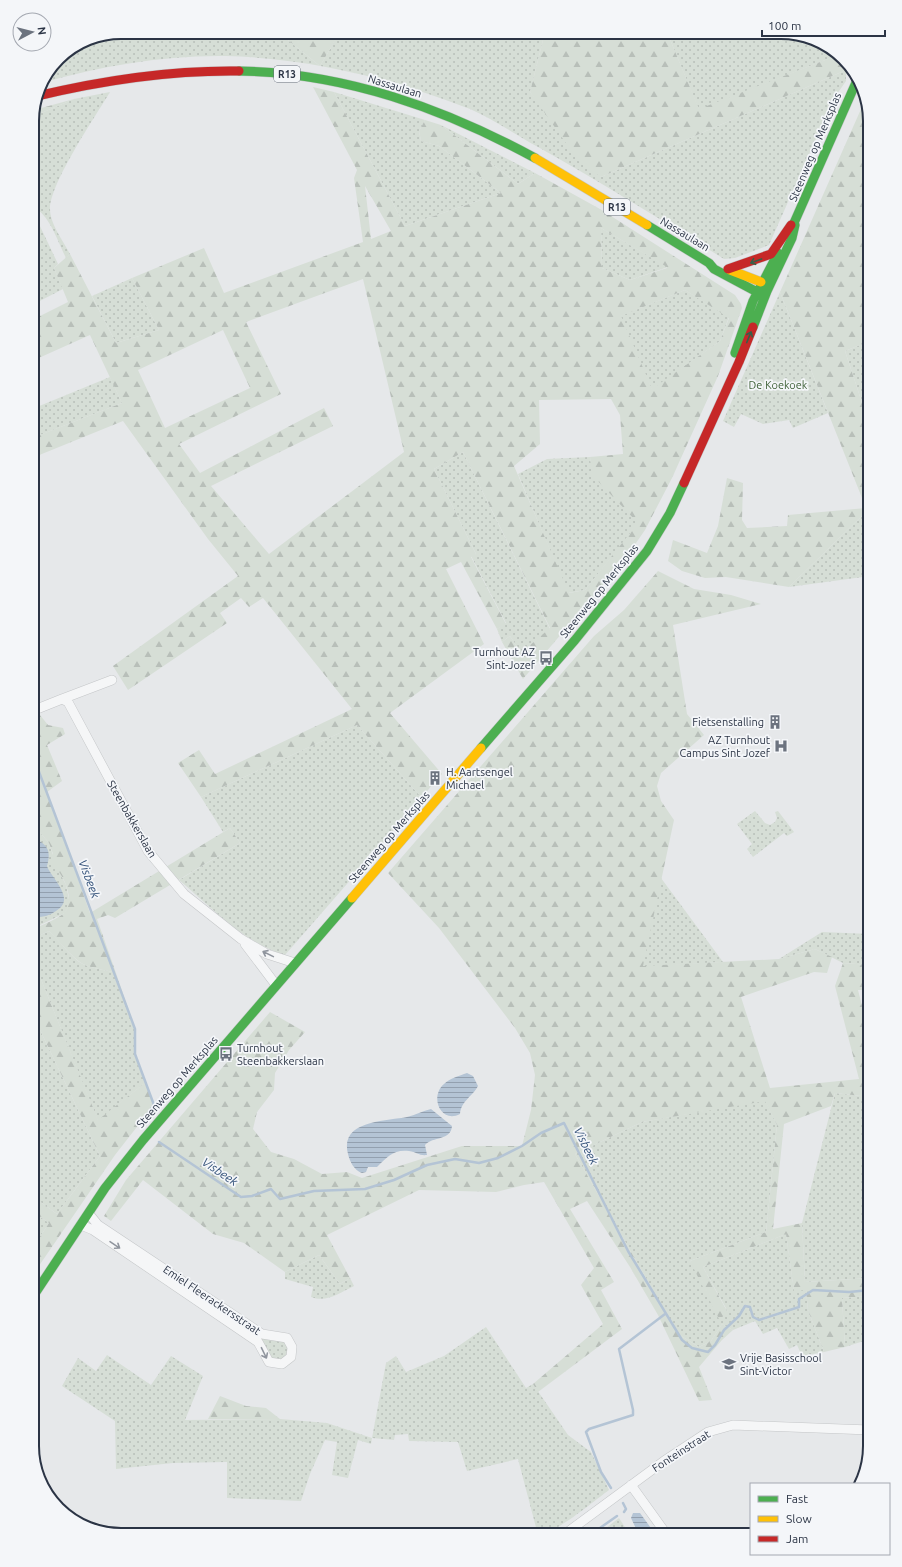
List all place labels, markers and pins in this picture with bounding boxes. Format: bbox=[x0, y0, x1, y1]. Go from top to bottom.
place label: Turnhout AZ Sint-Jozef bbox=[473, 646, 536, 671]
bus stop icon: Turnhout AZ Sint-Jozef bbox=[538, 650, 554, 666]
building icon: Fietsenstalling bbox=[767, 714, 783, 730]
place label: Fietsenstalling bbox=[692, 716, 764, 728]
place label: AZ Turnhout Campus Sint Jozef bbox=[680, 734, 771, 759]
hospital icon: AZ Turnhout Campus Sint Jozef bbox=[773, 738, 789, 754]
place label: H. Aartsengel Michael bbox=[446, 766, 513, 791]
building icon: H. Aartsengel Michael bbox=[427, 770, 443, 786]
place label: Turnhout Steenbakkerslaan bbox=[237, 1042, 324, 1067]
bus stop icon: Turnhout Steenbakkerslaan bbox=[218, 1046, 234, 1062]
place label: Vrije Basisschool Sint-Victor bbox=[740, 1352, 822, 1377]
school or university icon: Vrije Basisschool Sint-Victor bbox=[721, 1356, 737, 1372]

